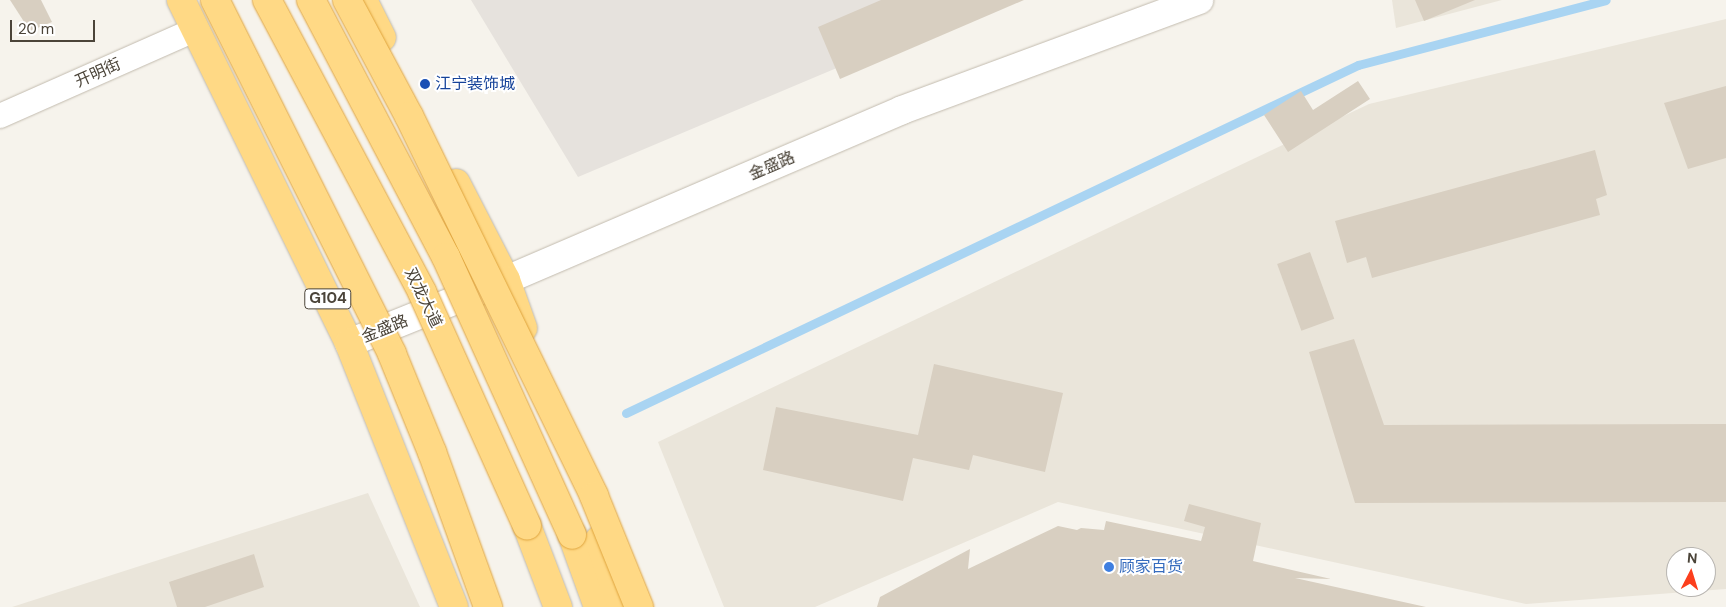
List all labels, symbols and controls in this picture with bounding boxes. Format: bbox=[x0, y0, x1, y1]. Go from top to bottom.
scale bar bbox=[12, 10, 98, 42]
text: 20 m bbox=[18, 19, 54, 39]
street label: 开明街 bbox=[72, 54, 124, 92]
place label: 江宁装饰城 bbox=[435, 74, 515, 94]
marker: 江宁装饰城 bbox=[419, 78, 431, 90]
street label: 金盛路 bbox=[746, 148, 798, 184]
street label: 双龙大道 bbox=[400, 265, 446, 331]
road number: G104 bbox=[304, 286, 352, 312]
street label: 金盛路 bbox=[359, 311, 411, 347]
north arrow bbox=[1666, 547, 1716, 597]
text: N bbox=[1686, 549, 1698, 567]
place label: 顾家百货 bbox=[1119, 557, 1183, 577]
marker: 顾家百货 bbox=[1103, 561, 1115, 573]

